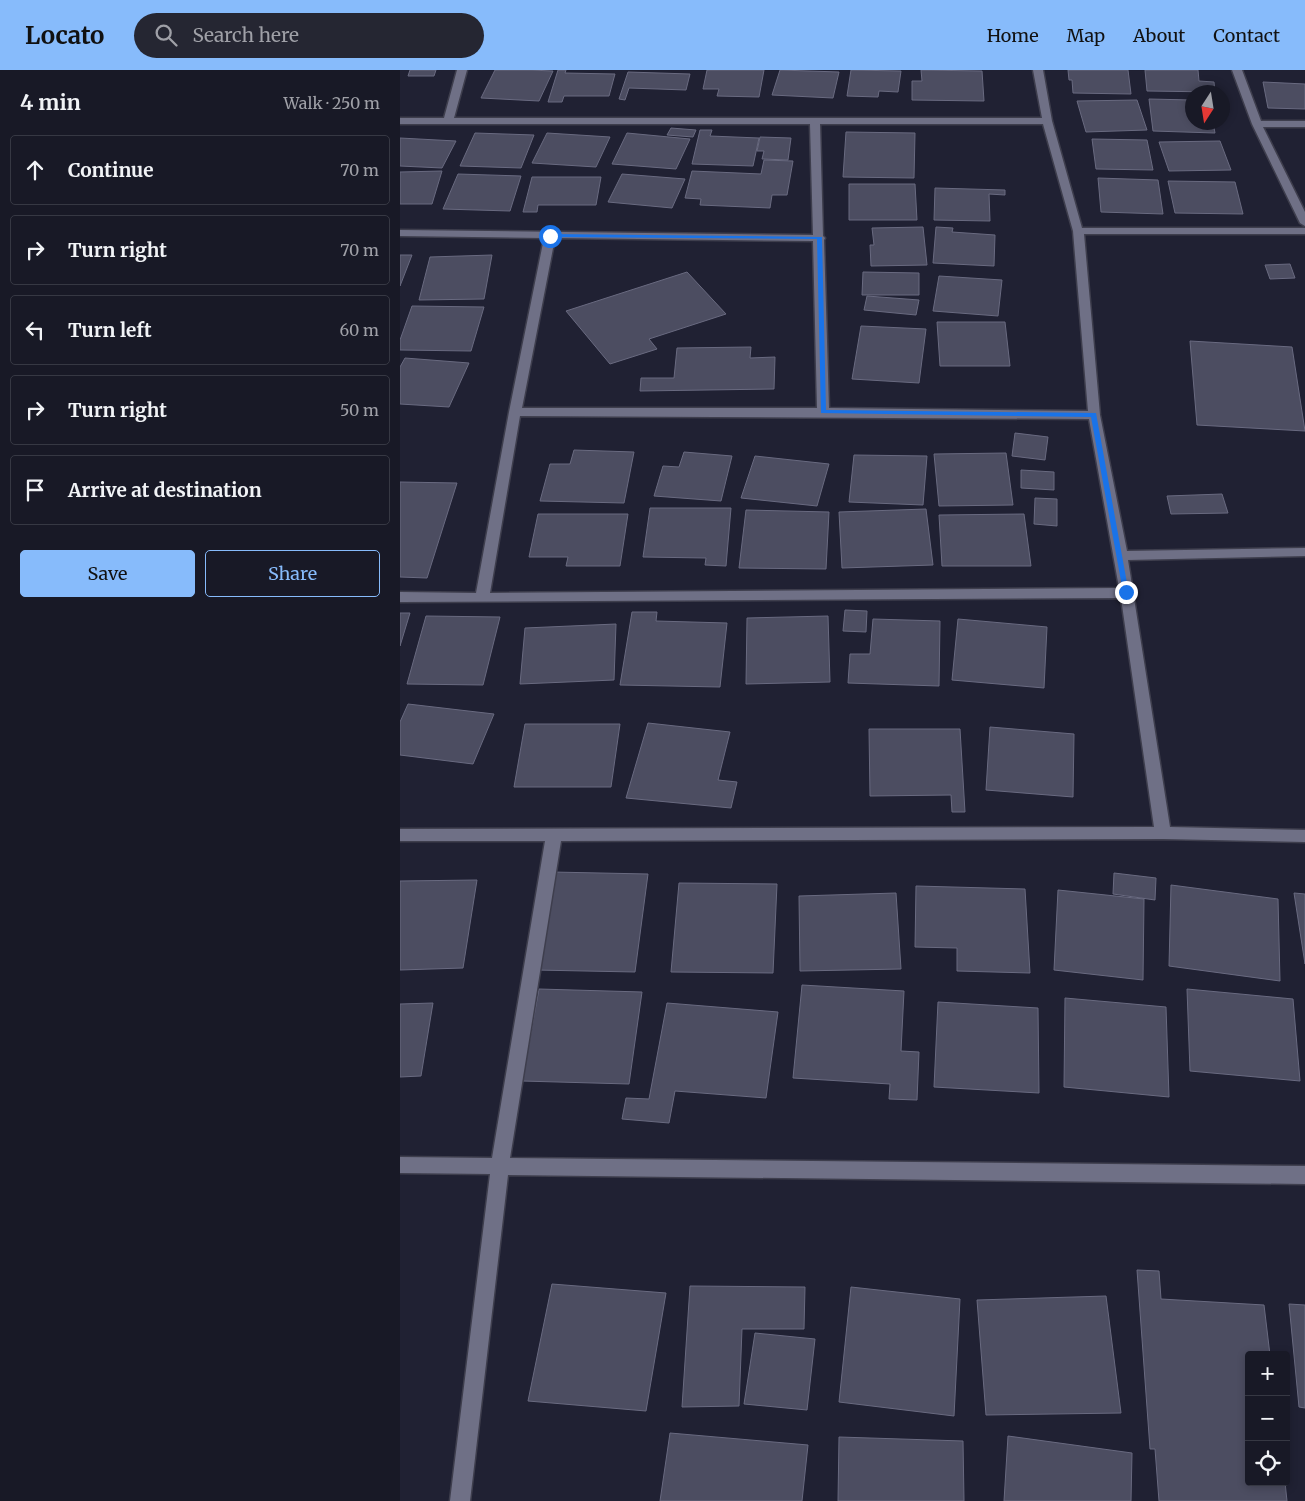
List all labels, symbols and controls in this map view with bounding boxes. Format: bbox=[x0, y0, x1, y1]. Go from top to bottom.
search box bbox=[134, 13, 484, 58]
text: Locato bbox=[25, 20, 104, 51]
icon: search bbox=[152, 21, 180, 49]
text: Search here bbox=[192, 23, 299, 47]
text: Home bbox=[987, 24, 1039, 47]
text: Map bbox=[1067, 24, 1105, 47]
text: About bbox=[1133, 24, 1185, 47]
text: Contact bbox=[1213, 24, 1280, 47]
north arrow bbox=[1185, 85, 1230, 130]
text: 4 min bbox=[20, 89, 81, 116]
text: Walk · 250 m bbox=[284, 93, 380, 113]
icon: ahead bbox=[21, 156, 49, 184]
text: Continue bbox=[68, 158, 154, 182]
text: 70 m bbox=[340, 160, 379, 180]
route start bbox=[539, 225, 562, 248]
icon: right bbox=[21, 236, 49, 264]
text: Turn right bbox=[68, 238, 167, 262]
text: 70 m bbox=[340, 240, 379, 260]
icon: left bbox=[21, 316, 49, 344]
text: Turn left bbox=[68, 318, 152, 342]
text: 60 m bbox=[339, 320, 379, 340]
icon: right bbox=[21, 396, 49, 424]
text: Turn right bbox=[68, 398, 167, 422]
text: 50 m bbox=[340, 400, 379, 420]
icon: arrive bbox=[21, 476, 49, 504]
text: Arrive at destination bbox=[68, 478, 262, 502]
button: Save bbox=[20, 550, 195, 597]
button: Share bbox=[205, 550, 380, 597]
route end bbox=[1115, 581, 1138, 604]
map controls bbox=[1245, 1351, 1290, 1486]
button: + bbox=[1245, 1351, 1290, 1396]
button: − bbox=[1245, 1396, 1290, 1441]
button: locate bbox=[1245, 1441, 1290, 1486]

